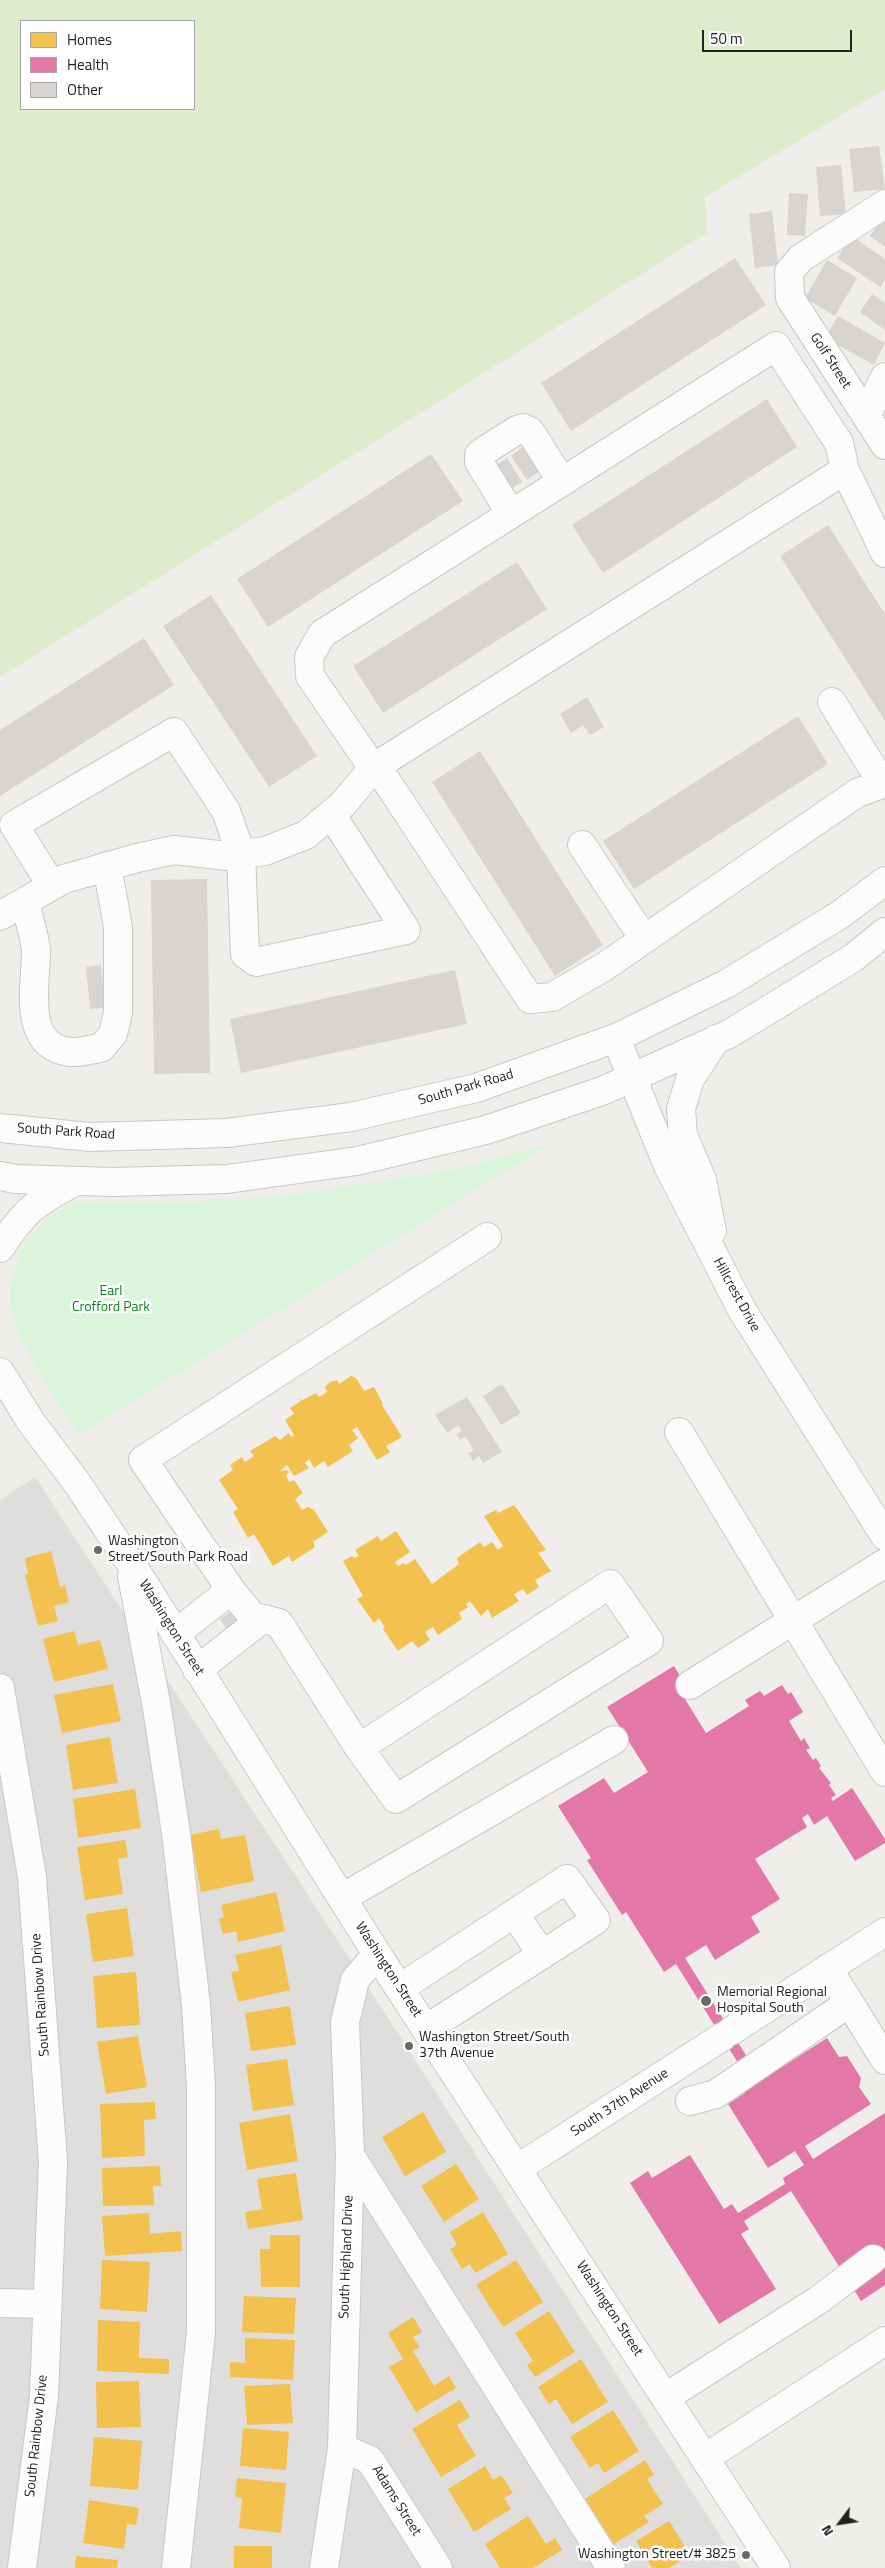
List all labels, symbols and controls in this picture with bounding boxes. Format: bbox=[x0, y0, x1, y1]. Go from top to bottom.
legend bbox=[20, 20, 195, 110]
scale bar bbox=[705, 20, 855, 52]
text: 50 m bbox=[710, 27, 743, 50]
text: Homes bbox=[67, 28, 112, 51]
text: Health bbox=[67, 53, 109, 76]
text: Other bbox=[67, 78, 103, 101]
street label: Golf Street bbox=[806, 330, 854, 392]
street label: South Park Road bbox=[417, 1066, 515, 1110]
street label: South Park Road bbox=[16, 1120, 116, 1144]
street label: Hillcrest Drive bbox=[709, 1255, 763, 1335]
park label: Earl Crofford Park bbox=[72, 1284, 150, 1316]
place label: Washington Street/South Park Road bbox=[108, 1534, 248, 1566]
marker: Washington Street/South Park Road bbox=[92, 1544, 104, 1556]
street label: Washington Street bbox=[135, 1577, 207, 1679]
street label: Washington Street bbox=[351, 1919, 425, 2021]
street label: South Rainbow Drive bbox=[28, 1933, 54, 2057]
place label: Memorial Regional Hospital South bbox=[717, 1985, 827, 2018]
marker: Memorial Regional Hospital South bbox=[699, 1994, 713, 2008]
place label: Washington Street/South 37th Avenue bbox=[419, 2030, 570, 2062]
marker: Washington Street/South 37th Avenue bbox=[403, 2040, 415, 2052]
street label: South 37th Avenue bbox=[568, 2065, 672, 2141]
street label: South Highland Drive bbox=[336, 2195, 358, 2319]
street label: Washington Street bbox=[572, 2258, 646, 2360]
street label: South Rainbow Drive bbox=[22, 2374, 52, 2498]
street label: Adams Street bbox=[368, 2463, 424, 2539]
north arrow bbox=[815, 2498, 865, 2548]
text: N bbox=[815, 2521, 838, 2541]
place label: Washington Street/# 3825 bbox=[578, 2547, 736, 2563]
marker: Washington Street/# 3825 bbox=[740, 2549, 752, 2561]

